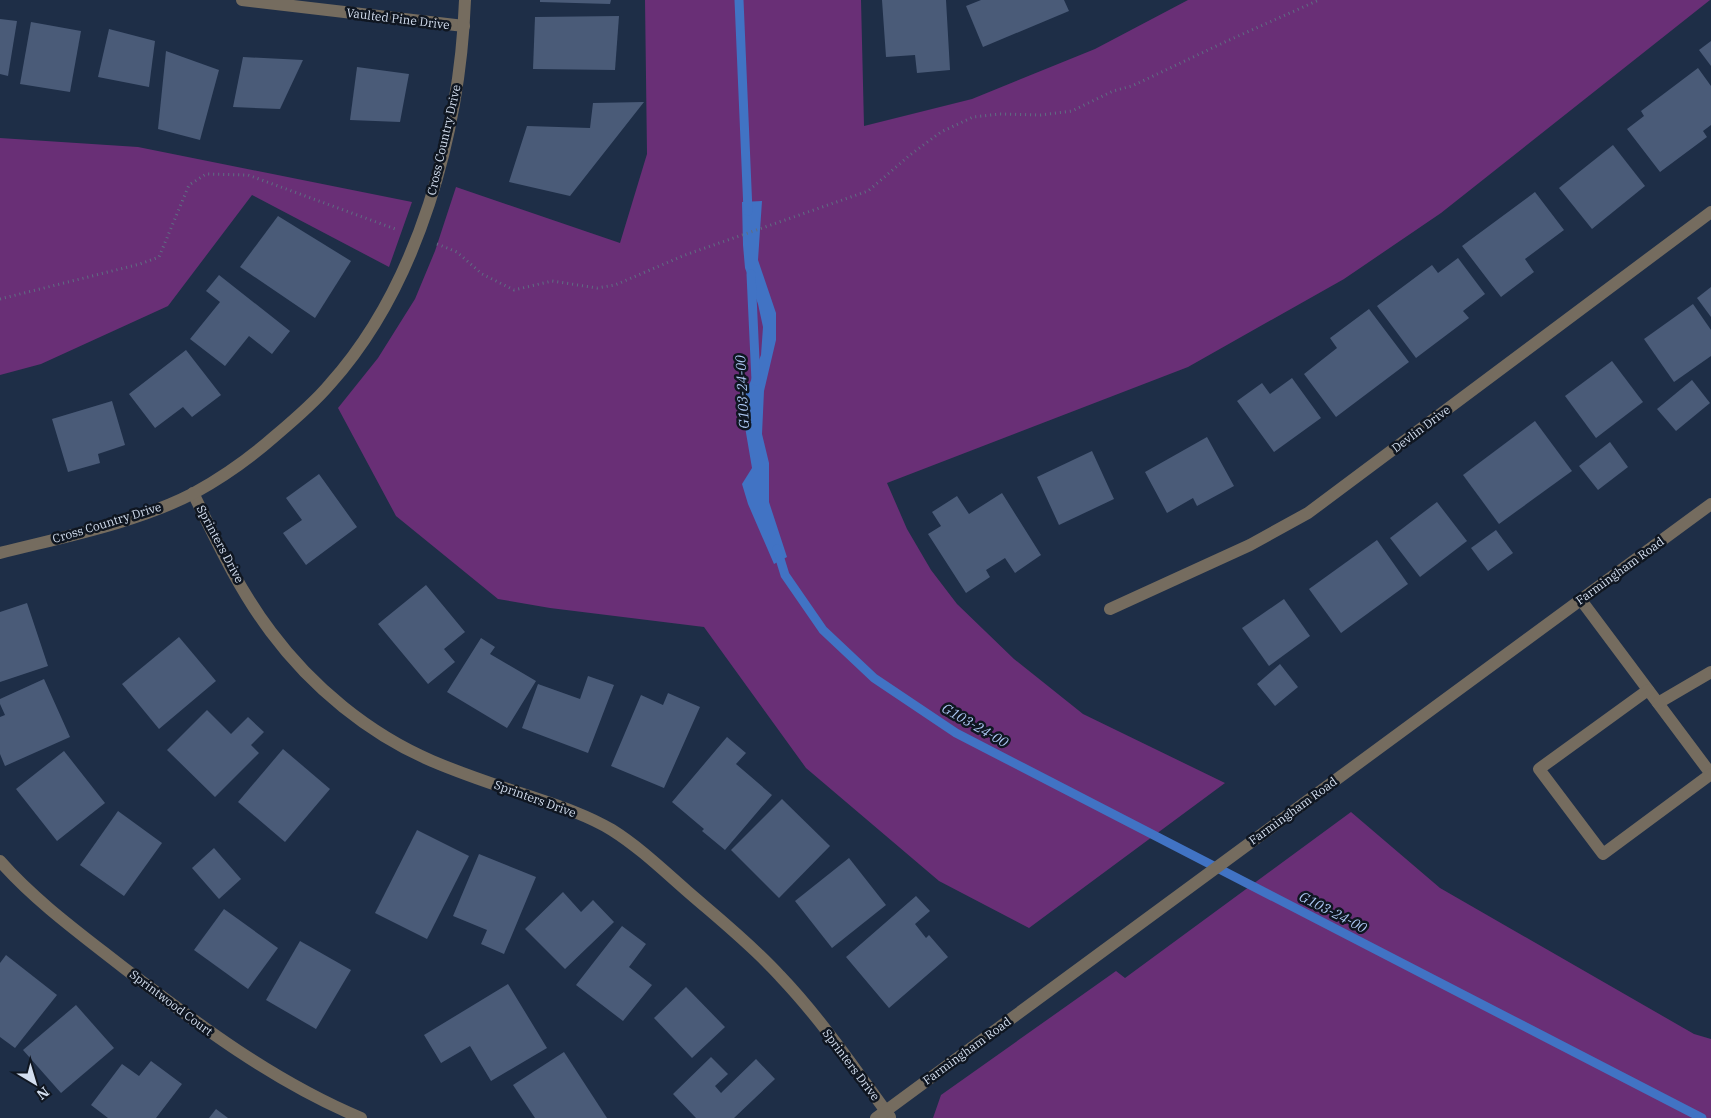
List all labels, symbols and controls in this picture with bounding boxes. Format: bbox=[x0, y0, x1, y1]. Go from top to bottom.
street label: Vaulted Pine Drive bbox=[346, 5, 451, 32]
street label: Cross Country Drive bbox=[423, 83, 464, 197]
water label: G103-24-00 bbox=[731, 355, 753, 429]
street label: Devlin Drive bbox=[1388, 402, 1453, 455]
street label: Cross Country Drive bbox=[51, 499, 163, 546]
street label: Sprinters Drive bbox=[194, 502, 247, 585]
street label: Farmingham Road bbox=[1573, 534, 1667, 608]
water label: G103-24-00 bbox=[939, 699, 1012, 751]
street label: Farmingham Road bbox=[1246, 774, 1340, 848]
street label: Sprinters Drive bbox=[492, 777, 578, 820]
water label: G103-24-00 bbox=[1296, 887, 1370, 937]
street label: Sprintwood Court bbox=[127, 967, 216, 1039]
street label: Farmingham Road bbox=[920, 1014, 1014, 1088]
street label: Sprinters Drive bbox=[820, 1026, 883, 1104]
north arrow bbox=[10, 1058, 60, 1108]
text: N bbox=[33, 1083, 53, 1104]

